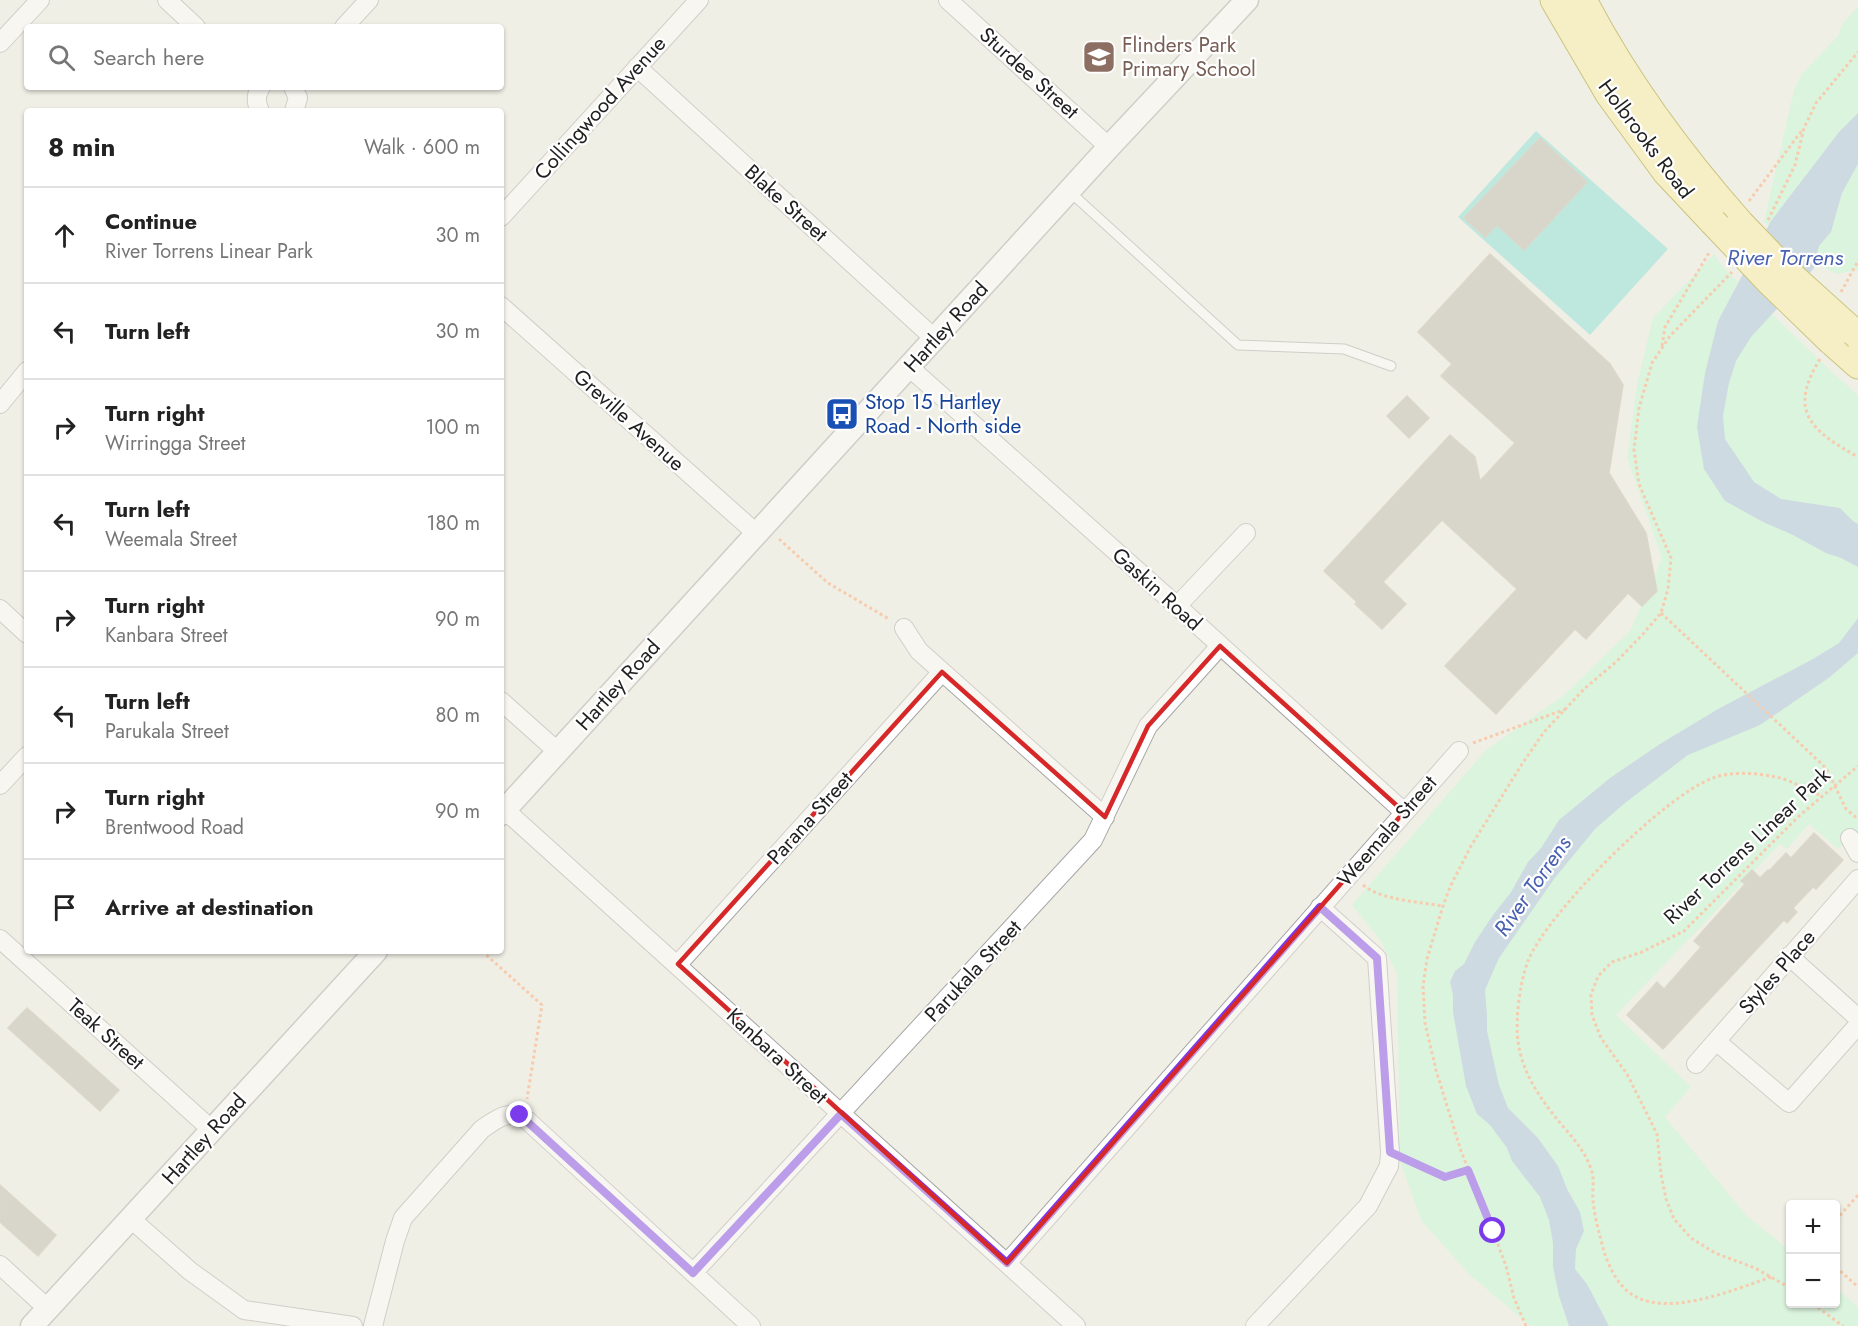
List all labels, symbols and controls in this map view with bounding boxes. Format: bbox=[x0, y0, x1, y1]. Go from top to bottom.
street label: Sturdee Street bbox=[973, 20, 1085, 126]
search box bbox=[24, 24, 504, 90]
street label: Collingwood Avenue bbox=[527, 29, 673, 187]
place label: Flinders Park Primary School bbox=[1122, 30, 1256, 84]
school or university icon: Flinders Park Primary School bbox=[1081, 39, 1117, 75]
icon: search bbox=[45, 41, 78, 74]
text: Search here bbox=[93, 41, 204, 73]
street label: Holbrooks Road bbox=[1591, 73, 1701, 205]
text: 8 min bbox=[48, 128, 116, 166]
text: Walk · 600 m bbox=[364, 133, 480, 162]
street label: Blake Street bbox=[738, 157, 834, 249]
text: Continue bbox=[105, 205, 197, 237]
icon: ahead bbox=[48, 219, 81, 252]
text: 30 m bbox=[435, 221, 480, 250]
text: River Torrens Linear Park bbox=[105, 237, 313, 266]
water label: River Torrens bbox=[1727, 241, 1843, 273]
street label: Hartley Road bbox=[897, 275, 995, 379]
icon: left bbox=[48, 315, 81, 348]
text: Turn left bbox=[105, 315, 190, 347]
text: 30 m bbox=[435, 317, 480, 346]
street label: Greville Avenue bbox=[567, 362, 691, 478]
place label: Stop 15 Hartley Road - North side bbox=[865, 387, 1022, 441]
bus stop icon: Stop 15 Hartley Road - North side bbox=[824, 396, 860, 432]
text: Turn right bbox=[105, 397, 205, 429]
icon: right bbox=[48, 411, 81, 444]
text: 100 m bbox=[425, 413, 480, 442]
text: Wirringga Street bbox=[105, 429, 246, 458]
text: Turn left bbox=[105, 493, 190, 525]
icon: left bbox=[48, 507, 81, 540]
text: 180 m bbox=[426, 509, 480, 538]
text: Weemala Street bbox=[105, 525, 237, 554]
street label: Gaskin Road bbox=[1105, 540, 1209, 638]
text: Turn right bbox=[105, 589, 205, 621]
icon: right bbox=[48, 603, 81, 636]
text: 90 m bbox=[435, 605, 480, 634]
text: Kanbara Street bbox=[105, 621, 228, 650]
street label: Hartley Road bbox=[569, 633, 667, 737]
text: Turn left bbox=[105, 685, 190, 717]
icon: left bbox=[48, 699, 81, 732]
text: 80 m bbox=[435, 701, 480, 730]
text: Parukala Street bbox=[105, 717, 229, 746]
street label: River Torrens Linear Park bbox=[1657, 760, 1838, 931]
street label: Parana Street bbox=[760, 765, 860, 871]
street label: Weemala Street bbox=[1330, 769, 1444, 893]
text: Turn right bbox=[105, 781, 205, 813]
icon: right bbox=[48, 795, 81, 828]
text: 90 m bbox=[435, 797, 480, 826]
text: Brentwood Road bbox=[105, 813, 244, 842]
water label: River Torrens bbox=[1486, 829, 1579, 943]
icon: arrive bbox=[48, 891, 81, 924]
text: Arrive at destination bbox=[105, 891, 314, 923]
street label: Parukala Street bbox=[918, 913, 1028, 1029]
street label: Styles Place bbox=[1732, 923, 1822, 1021]
street label: Teak Street bbox=[61, 991, 151, 1077]
street label: Kanbara Street bbox=[720, 1001, 834, 1111]
street label: Hartley Road bbox=[155, 1087, 253, 1191]
route end bbox=[506, 1101, 532, 1127]
map controls bbox=[1786, 1200, 1840, 1308]
button: + bbox=[1786, 1200, 1840, 1254]
route start bbox=[1479, 1217, 1505, 1243]
button: − bbox=[1786, 1254, 1840, 1308]

